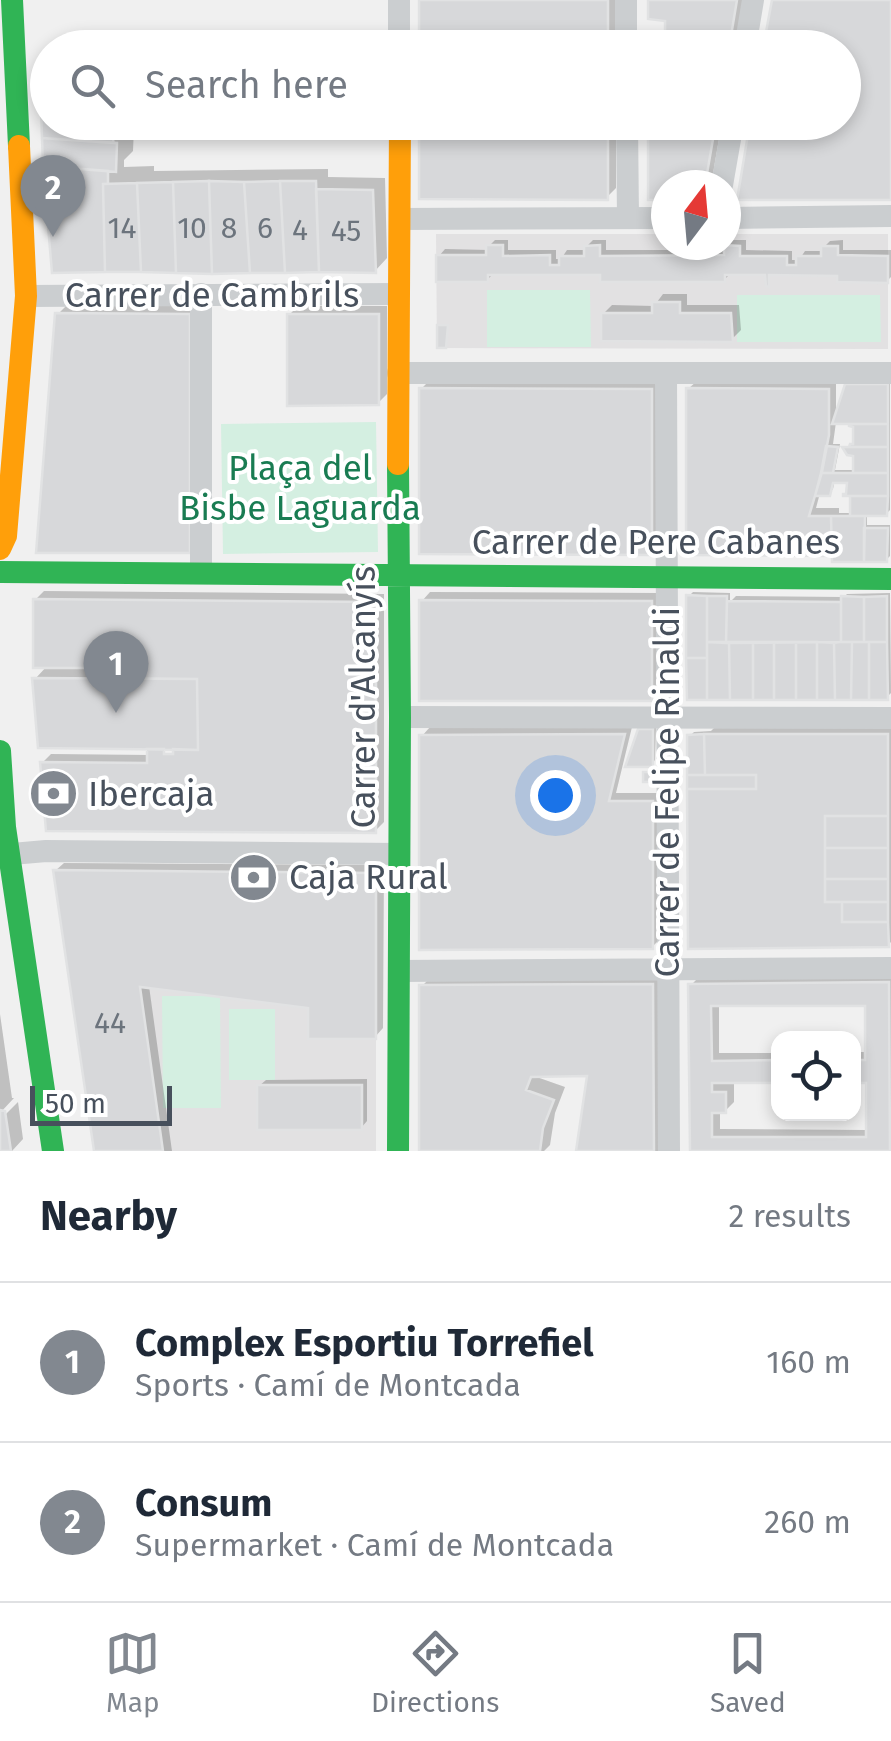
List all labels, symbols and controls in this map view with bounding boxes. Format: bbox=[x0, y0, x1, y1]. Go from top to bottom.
search box bbox=[30, 30, 861, 140]
icon: search bbox=[65, 58, 120, 113]
text: Search here bbox=[145, 62, 348, 108]
pin: 2 bbox=[20, 154, 86, 237]
north arrow bbox=[651, 170, 741, 260]
house number: 14 bbox=[108, 210, 137, 246]
house number: 10 bbox=[177, 210, 207, 246]
house number: 8 bbox=[221, 210, 237, 246]
house number: 6 bbox=[257, 210, 273, 246]
house number: 4 bbox=[292, 212, 308, 248]
house number: 45 bbox=[331, 213, 361, 249]
street label: Carrer de Cambrils bbox=[65, 274, 359, 316]
park label: Plaça del Bisbe Laguarda bbox=[179, 447, 421, 529]
street label: Carrer de Pere Cabanes bbox=[472, 521, 840, 563]
street label: Carrer d'Alcanyís bbox=[342, 566, 384, 828]
street label: Carrer de Felipe Rinaldi bbox=[646, 607, 688, 977]
pin: 1 bbox=[84, 630, 148, 713]
bank icon: Ibercaja bbox=[27, 768, 79, 820]
your location bbox=[530, 770, 581, 821]
place label: Ibercaja bbox=[88, 773, 215, 815]
bank icon: Caja Rural bbox=[228, 851, 280, 903]
place label: Caja Rural bbox=[289, 856, 448, 898]
house number: 44 bbox=[94, 1005, 126, 1041]
map controls bbox=[771, 1031, 861, 1121]
button: locate bbox=[771, 1031, 861, 1121]
scale bar bbox=[30, 1081, 172, 1126]
text: 50 m bbox=[45, 1087, 106, 1120]
text: Nearby bbox=[40, 1191, 177, 1241]
text: 2 results bbox=[728, 1197, 851, 1235]
text: Complex Esportiu Torrefiel bbox=[135, 1320, 593, 1366]
text: 1 bbox=[65, 1343, 80, 1381]
text: 160 m bbox=[766, 1343, 851, 1381]
text: Sports · Camí de Montcada bbox=[135, 1366, 521, 1404]
text: Consum bbox=[135, 1480, 272, 1526]
text: 2 bbox=[64, 1503, 81, 1541]
text: 260 m bbox=[764, 1503, 851, 1541]
text: Supermarket · Camí de Montcada bbox=[135, 1526, 614, 1564]
tab: Map bbox=[105, 1626, 160, 1719]
tab: Directions bbox=[371, 1626, 499, 1719]
tab: Saved bbox=[710, 1626, 786, 1719]

